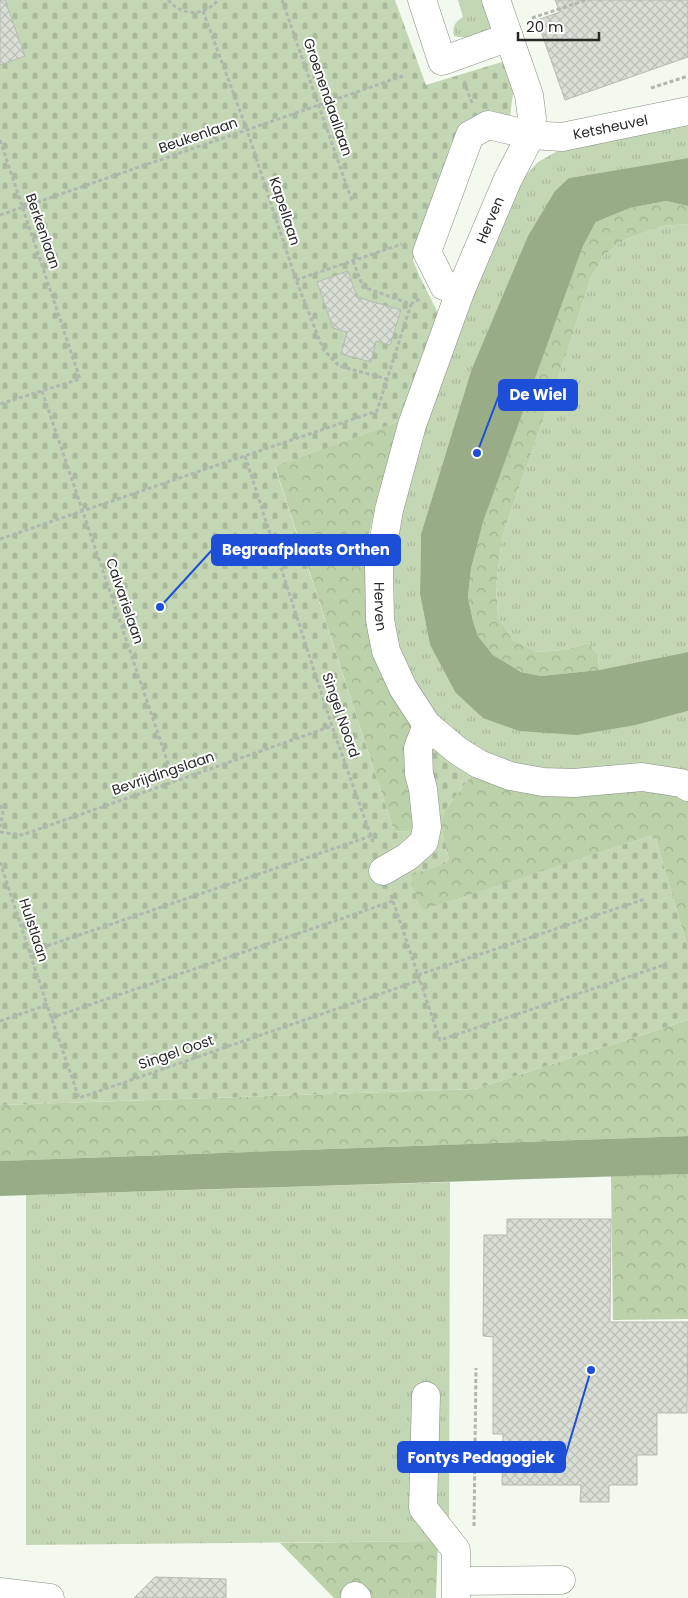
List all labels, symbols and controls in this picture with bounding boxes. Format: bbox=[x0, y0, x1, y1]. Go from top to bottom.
scale bar bbox=[518, 10, 599, 42]
text: 20 m bbox=[526, 16, 564, 37]
street label: Groenendaallaan bbox=[298, 35, 358, 159]
street label: Ketsheuvel bbox=[571, 110, 650, 144]
street label: Beukenlaan bbox=[156, 112, 240, 158]
street label: Kapellaan bbox=[265, 174, 305, 248]
street label: Berkenlaan bbox=[21, 191, 65, 271]
street label: Herven bbox=[471, 193, 509, 247]
callout: De Wiel bbox=[499, 380, 577, 410]
text: De Wiel bbox=[509, 384, 567, 405]
callout: Begraafplaats Orthen bbox=[212, 535, 400, 565]
text: Begraafplaats Orthen bbox=[222, 539, 390, 560]
street label: Calvarielaan bbox=[101, 555, 149, 647]
street label: Herven bbox=[369, 582, 392, 633]
street label: Singel Noord bbox=[317, 670, 365, 760]
street label: Bevrijdingslaan bbox=[109, 746, 217, 800]
street label: Hulstlaan bbox=[14, 896, 54, 964]
street label: Singel Oost bbox=[136, 1030, 216, 1074]
callout: Fontys Pedagogiek bbox=[398, 1442, 565, 1472]
text: Fontys Pedagogiek bbox=[408, 1447, 555, 1468]

